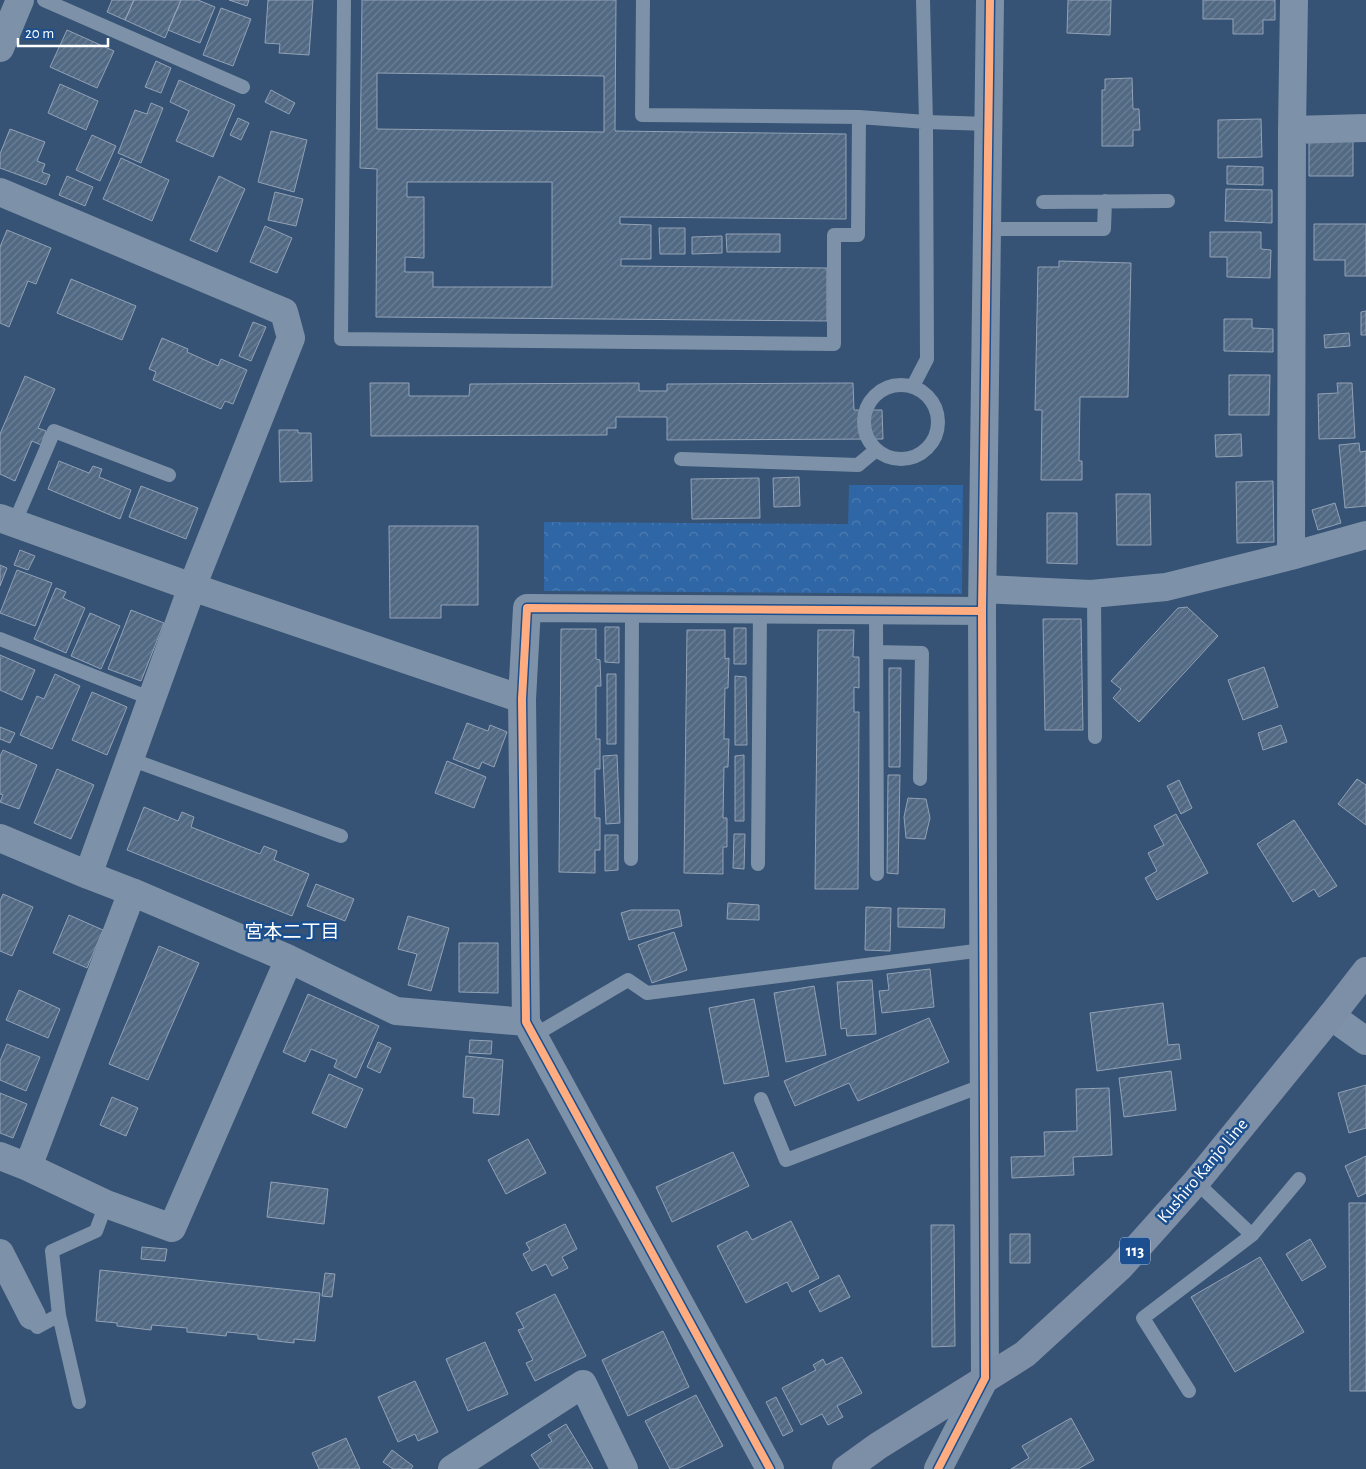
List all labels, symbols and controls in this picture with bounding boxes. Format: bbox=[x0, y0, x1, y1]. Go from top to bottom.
scale bar bbox=[18, 15, 108, 47]
text: 20 m bbox=[25, 26, 54, 41]
district label: 宮本二丁目 bbox=[244, 922, 340, 942]
street label: Kushiro Kanjo Line bbox=[1154, 1115, 1252, 1227]
road number: 113 bbox=[1120, 1238, 1150, 1264]

